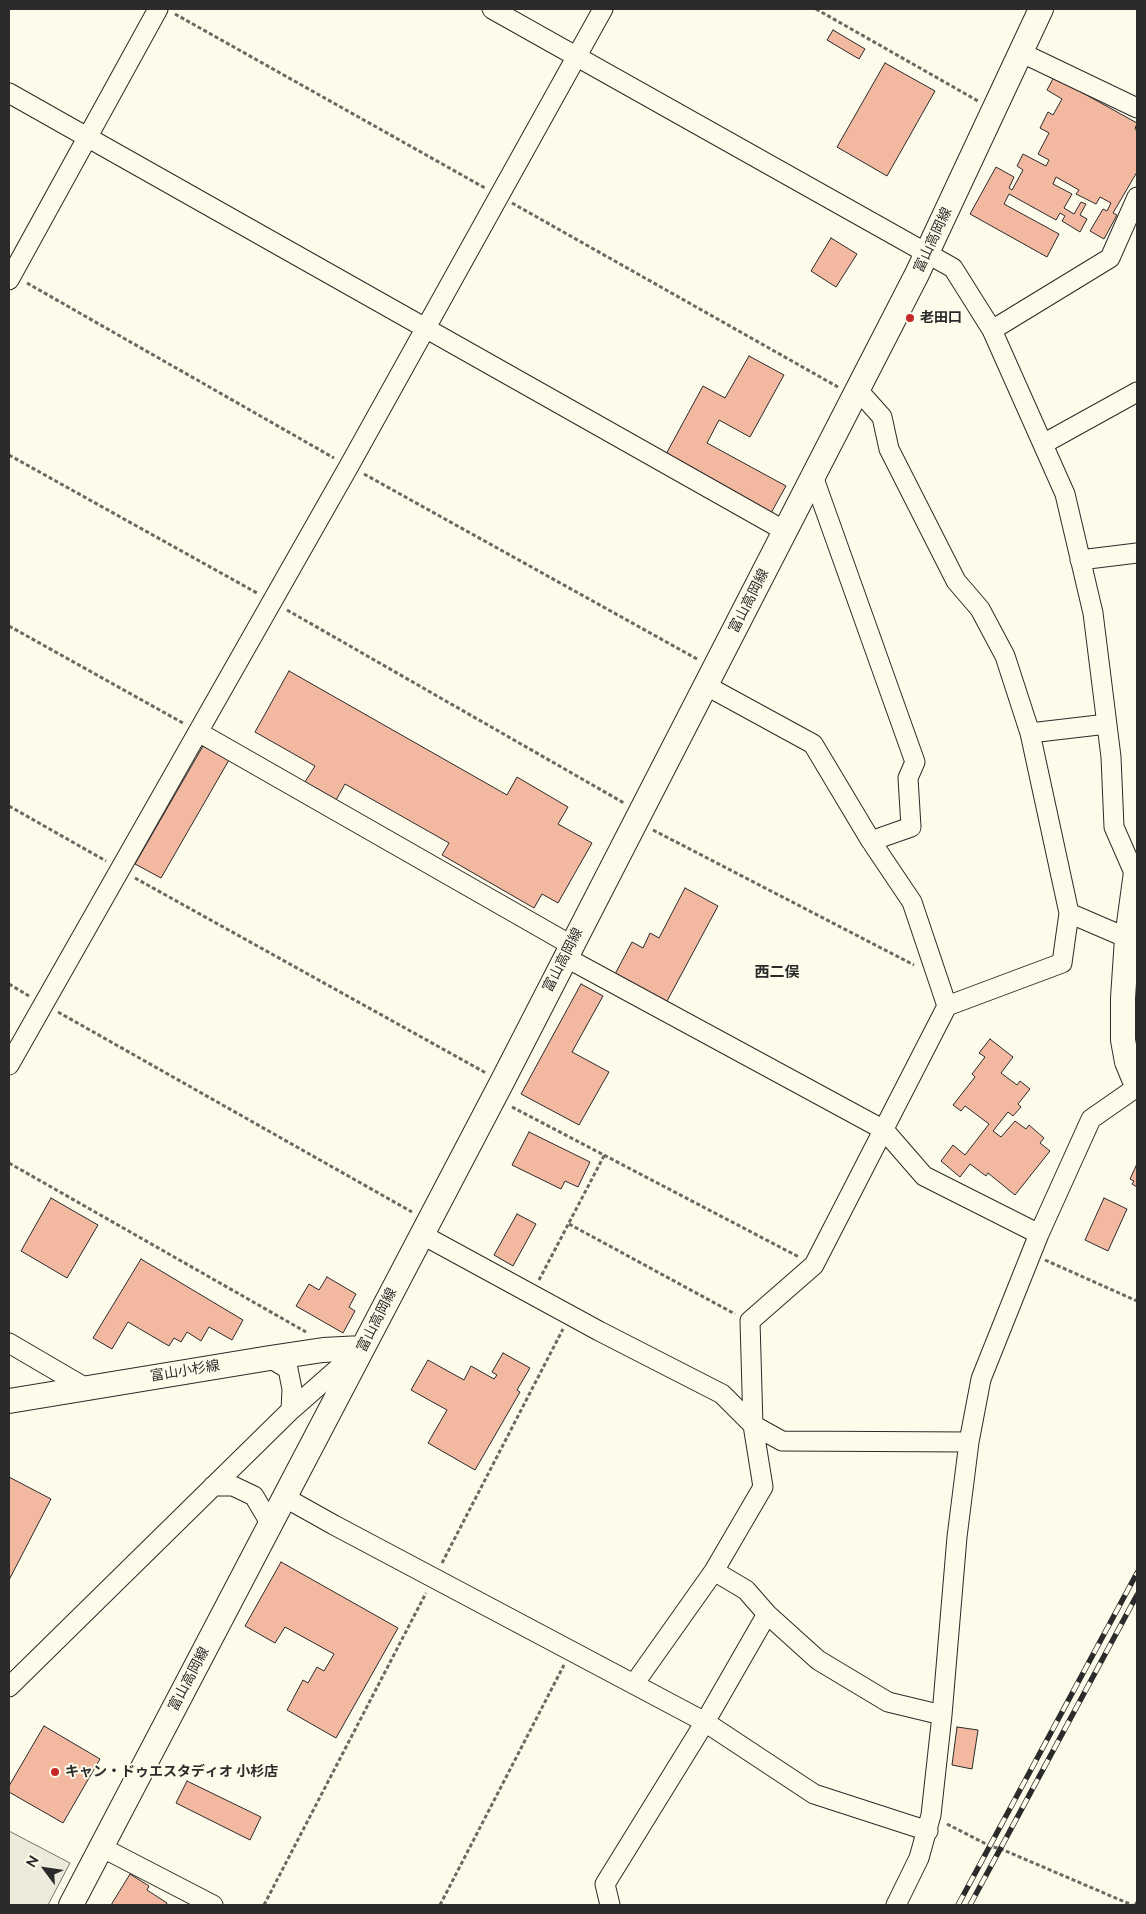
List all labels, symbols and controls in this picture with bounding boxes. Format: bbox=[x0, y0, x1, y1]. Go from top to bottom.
street label: 富山高岡線 bbox=[911, 205, 955, 275]
place label: 老田口 bbox=[920, 310, 962, 326]
marker: 老田口 bbox=[904, 312, 916, 324]
street label: 富山高岡線 bbox=[726, 566, 772, 636]
street label: 富山高岡線 bbox=[540, 925, 586, 995]
district label: 西二俣 bbox=[755, 963, 799, 981]
street label: 富山高岡線 bbox=[354, 1285, 400, 1355]
street label: 富山小杉線 bbox=[149, 1357, 221, 1385]
street label: 富山高岡線 bbox=[165, 1644, 213, 1714]
place label: キャン・ドゥエスタディオ 小杉店 bbox=[65, 1764, 278, 1780]
marker: キャン・ドゥエスタディオ 小杉店 bbox=[49, 1766, 61, 1778]
north arrow bbox=[20, 1844, 70, 1894]
text: N bbox=[23, 1853, 42, 1870]

